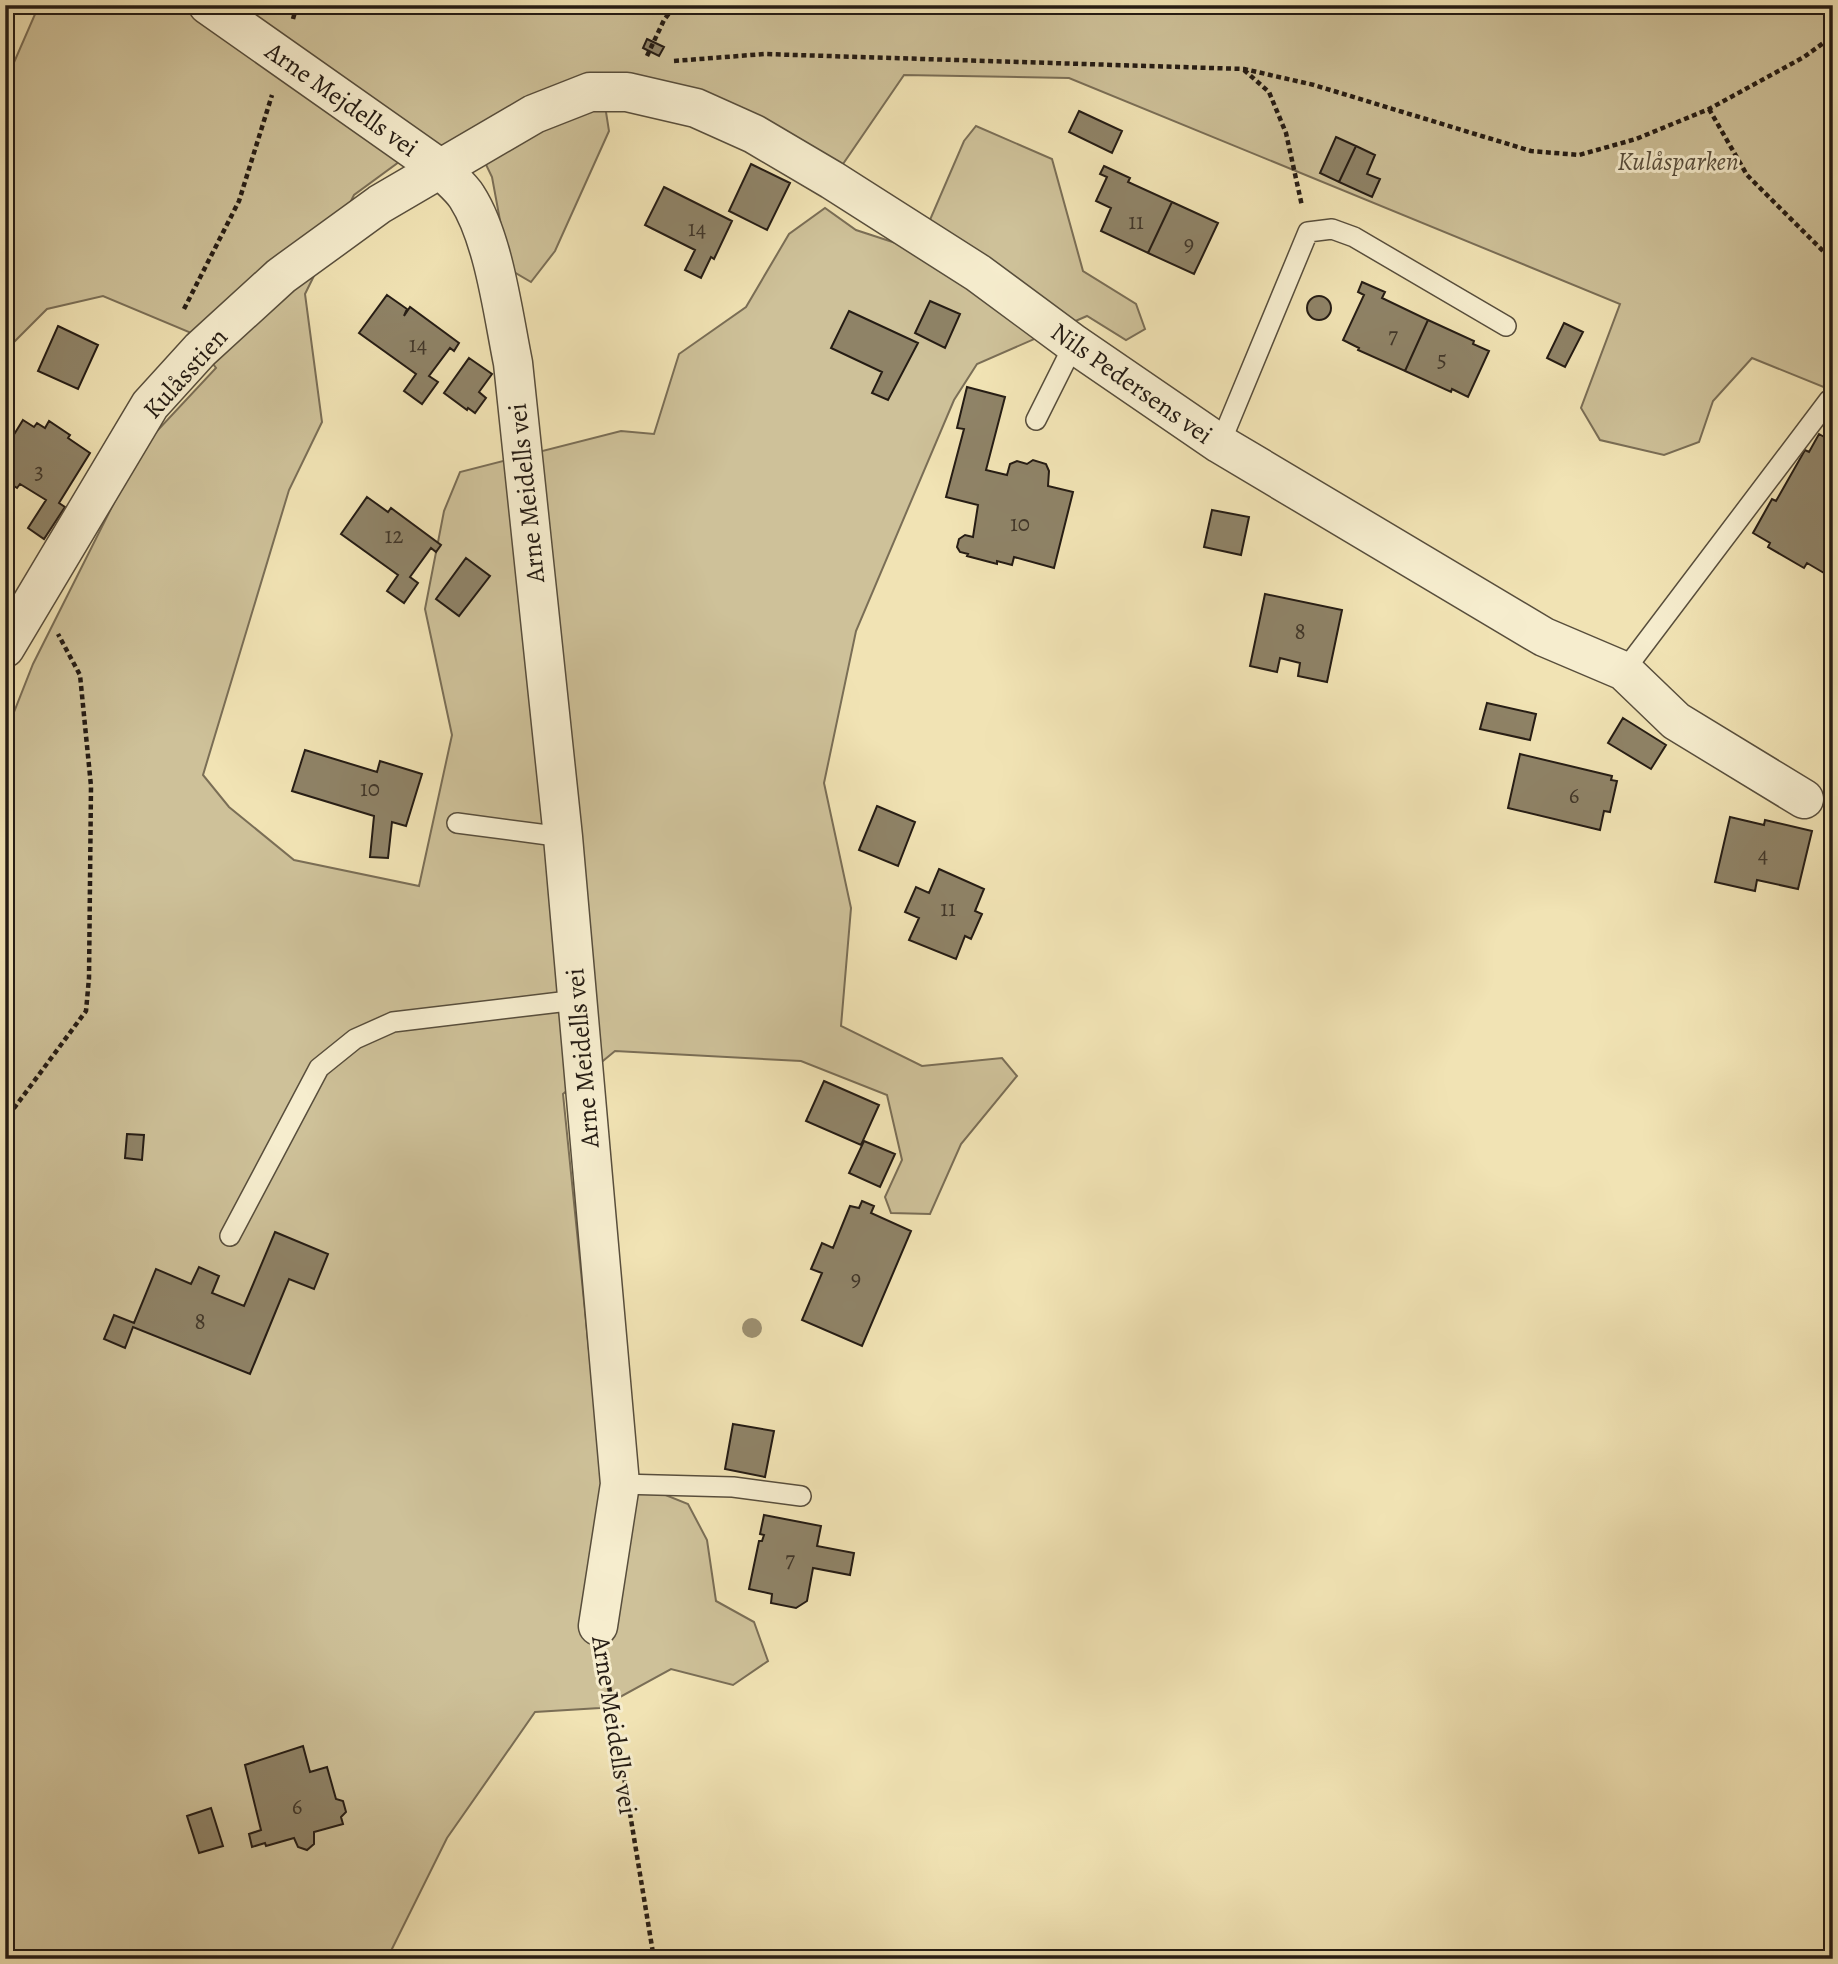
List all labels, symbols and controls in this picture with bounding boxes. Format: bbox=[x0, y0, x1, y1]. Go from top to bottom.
street label: Arne Mejdells vei bbox=[257, 33, 425, 165]
park label: Kulåsparken bbox=[1617, 144, 1739, 179]
house number: 11 bbox=[1128, 206, 1144, 237]
house number: 14 bbox=[688, 213, 706, 244]
house number: 9 bbox=[1184, 228, 1194, 259]
street label: Nils Pedersens vei bbox=[1044, 315, 1220, 452]
street label: Kulåsstien bbox=[135, 320, 236, 426]
house number: 7 bbox=[1388, 320, 1398, 351]
house number: 14 bbox=[409, 329, 427, 360]
house number: 5 bbox=[1437, 344, 1447, 375]
street label: Arne Meidells vei bbox=[500, 402, 553, 585]
house number: 3 bbox=[34, 456, 44, 487]
house number: 10 bbox=[1010, 508, 1030, 539]
house number: 12 bbox=[385, 520, 403, 551]
house number: 8 bbox=[1294, 616, 1306, 647]
house number: 10 bbox=[360, 773, 380, 804]
house number: 6 bbox=[1569, 780, 1579, 811]
house number: 4 bbox=[1758, 839, 1768, 870]
house number: 11 bbox=[940, 893, 956, 924]
street label: Arne Meidells vei bbox=[557, 967, 608, 1150]
house number: 9 bbox=[851, 1263, 861, 1294]
house number: 8 bbox=[194, 1306, 206, 1337]
house number: 7 bbox=[785, 1544, 795, 1575]
street label: Arne Meidells vei bbox=[583, 1632, 646, 1817]
house number: 6 bbox=[292, 1791, 302, 1822]

